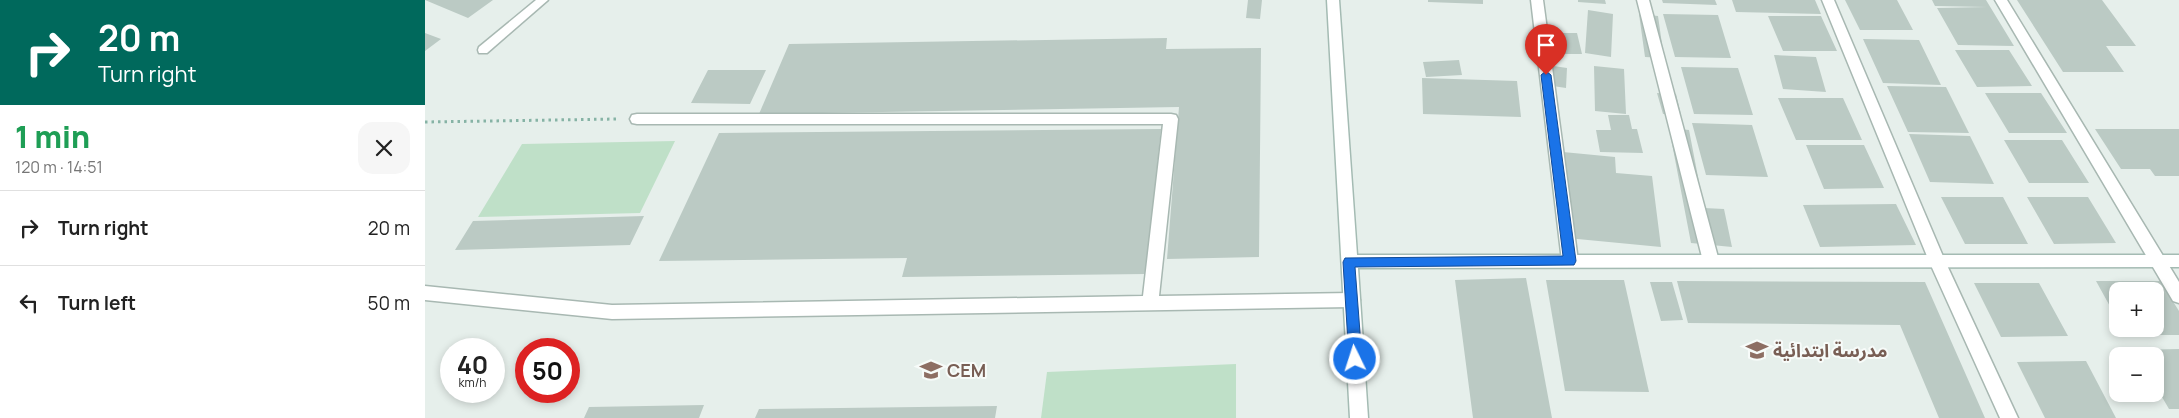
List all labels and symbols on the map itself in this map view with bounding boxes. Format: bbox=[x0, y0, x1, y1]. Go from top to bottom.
pin bbox=[1525, 24, 1567, 75]
position arrow bbox=[1328, 332, 1380, 384]
school or university icon: مدرسة ابتدائية bbox=[1744, 337, 1770, 363]
speed limit sign: 50 bbox=[515, 338, 580, 403]
place label: مدرسة ابتدائية bbox=[1773, 338, 1888, 362]
school or university icon: CEM bbox=[918, 357, 944, 383]
place label: CEM bbox=[947, 358, 986, 382]

